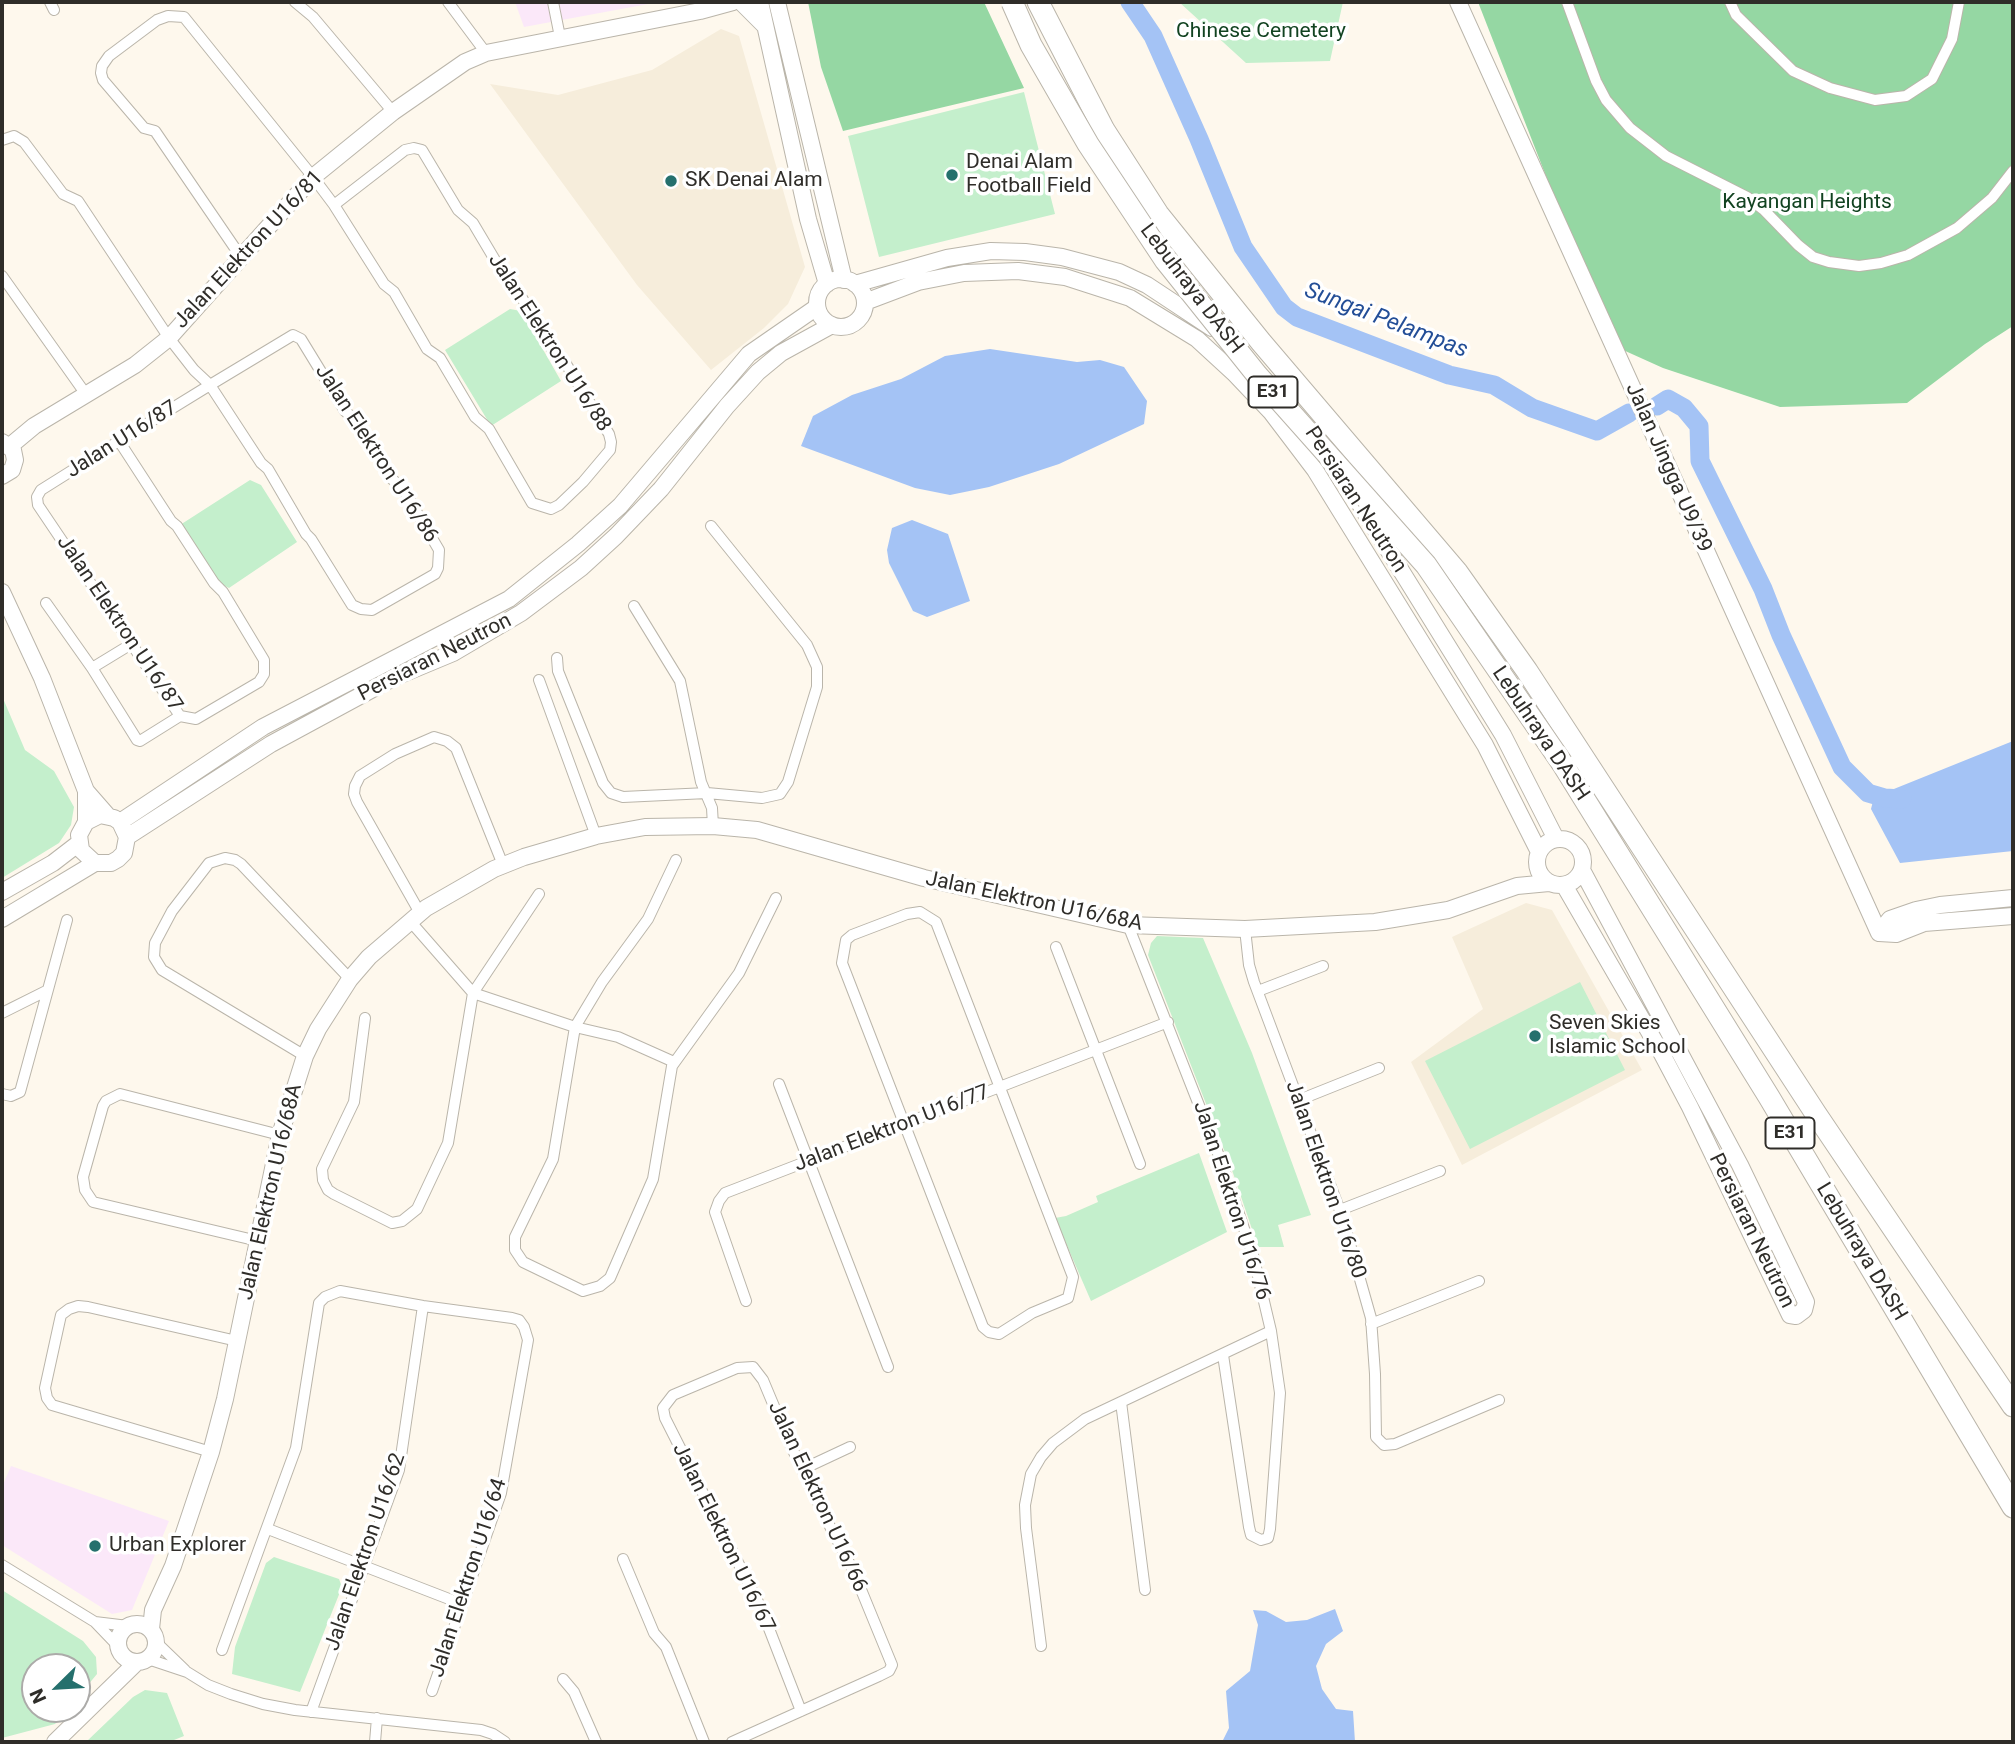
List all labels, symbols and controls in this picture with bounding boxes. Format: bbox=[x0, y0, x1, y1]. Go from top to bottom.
park label: Chinese Cemetery bbox=[1176, 19, 1346, 45]
place label: Denai Alam Football Field bbox=[966, 150, 1092, 200]
street label: Jalan Elektron U16/81 bbox=[169, 166, 329, 334]
marker: Denai Alam Football Field bbox=[944, 167, 960, 183]
place label: SK Denai Alam bbox=[685, 168, 823, 194]
marker: SK Denai Alam bbox=[663, 173, 679, 189]
park label: Kayangan Heights bbox=[1722, 190, 1892, 216]
street label: Lebuhraya DASH bbox=[1134, 219, 1248, 359]
street label: Jalan Elektron U16/88 bbox=[482, 249, 616, 437]
water label: Sungai Pelampas bbox=[1300, 277, 1472, 365]
street label: Jalan Elektron U16/86 bbox=[309, 360, 443, 548]
road number: E31 bbox=[1248, 376, 1298, 408]
street label: Jalan Jingga U9/39 bbox=[1619, 379, 1717, 557]
street label: Jalan U16/87 bbox=[62, 396, 182, 484]
street label: Persiaran Neutron bbox=[1298, 422, 1412, 578]
street label: Jalan Elektron U16/87 bbox=[51, 531, 187, 717]
street label: Persiaran Neutron bbox=[354, 608, 516, 708]
street label: Lebuhraya DASH bbox=[1486, 662, 1594, 806]
street label: Jalan Elektron U16/68A bbox=[923, 867, 1145, 937]
place label: Seven Skies Islamic School bbox=[1549, 1011, 1686, 1061]
marker: Seven Skies Islamic School bbox=[1527, 1028, 1543, 1044]
street label: Jalan Elektron U16/80 bbox=[1279, 1078, 1371, 1282]
street label: Jalan Elektron U16/77 bbox=[791, 1080, 993, 1178]
street label: Jalan Elektron U16/68A bbox=[234, 1082, 308, 1302]
street label: Jalan Elektron U16/76 bbox=[1187, 1099, 1275, 1303]
road number: E31 bbox=[1766, 1118, 1814, 1148]
street label: Persiaran Neutron bbox=[1703, 1150, 1799, 1312]
street label: Lebuhraya DASH bbox=[1810, 1178, 1912, 1326]
street label: Jalan Elektron U16/66 bbox=[762, 1398, 872, 1596]
street label: Jalan Elektron U16/67 bbox=[666, 1439, 780, 1637]
street label: Jalan Elektron U16/62 bbox=[320, 1450, 412, 1654]
street label: Jalan Elektron U16/64 bbox=[425, 1476, 513, 1680]
place label: Urban Explorer bbox=[109, 1533, 246, 1559]
marker: Urban Explorer bbox=[87, 1538, 103, 1554]
north arrow bbox=[21, 1653, 91, 1723]
text: N bbox=[25, 1685, 51, 1707]

